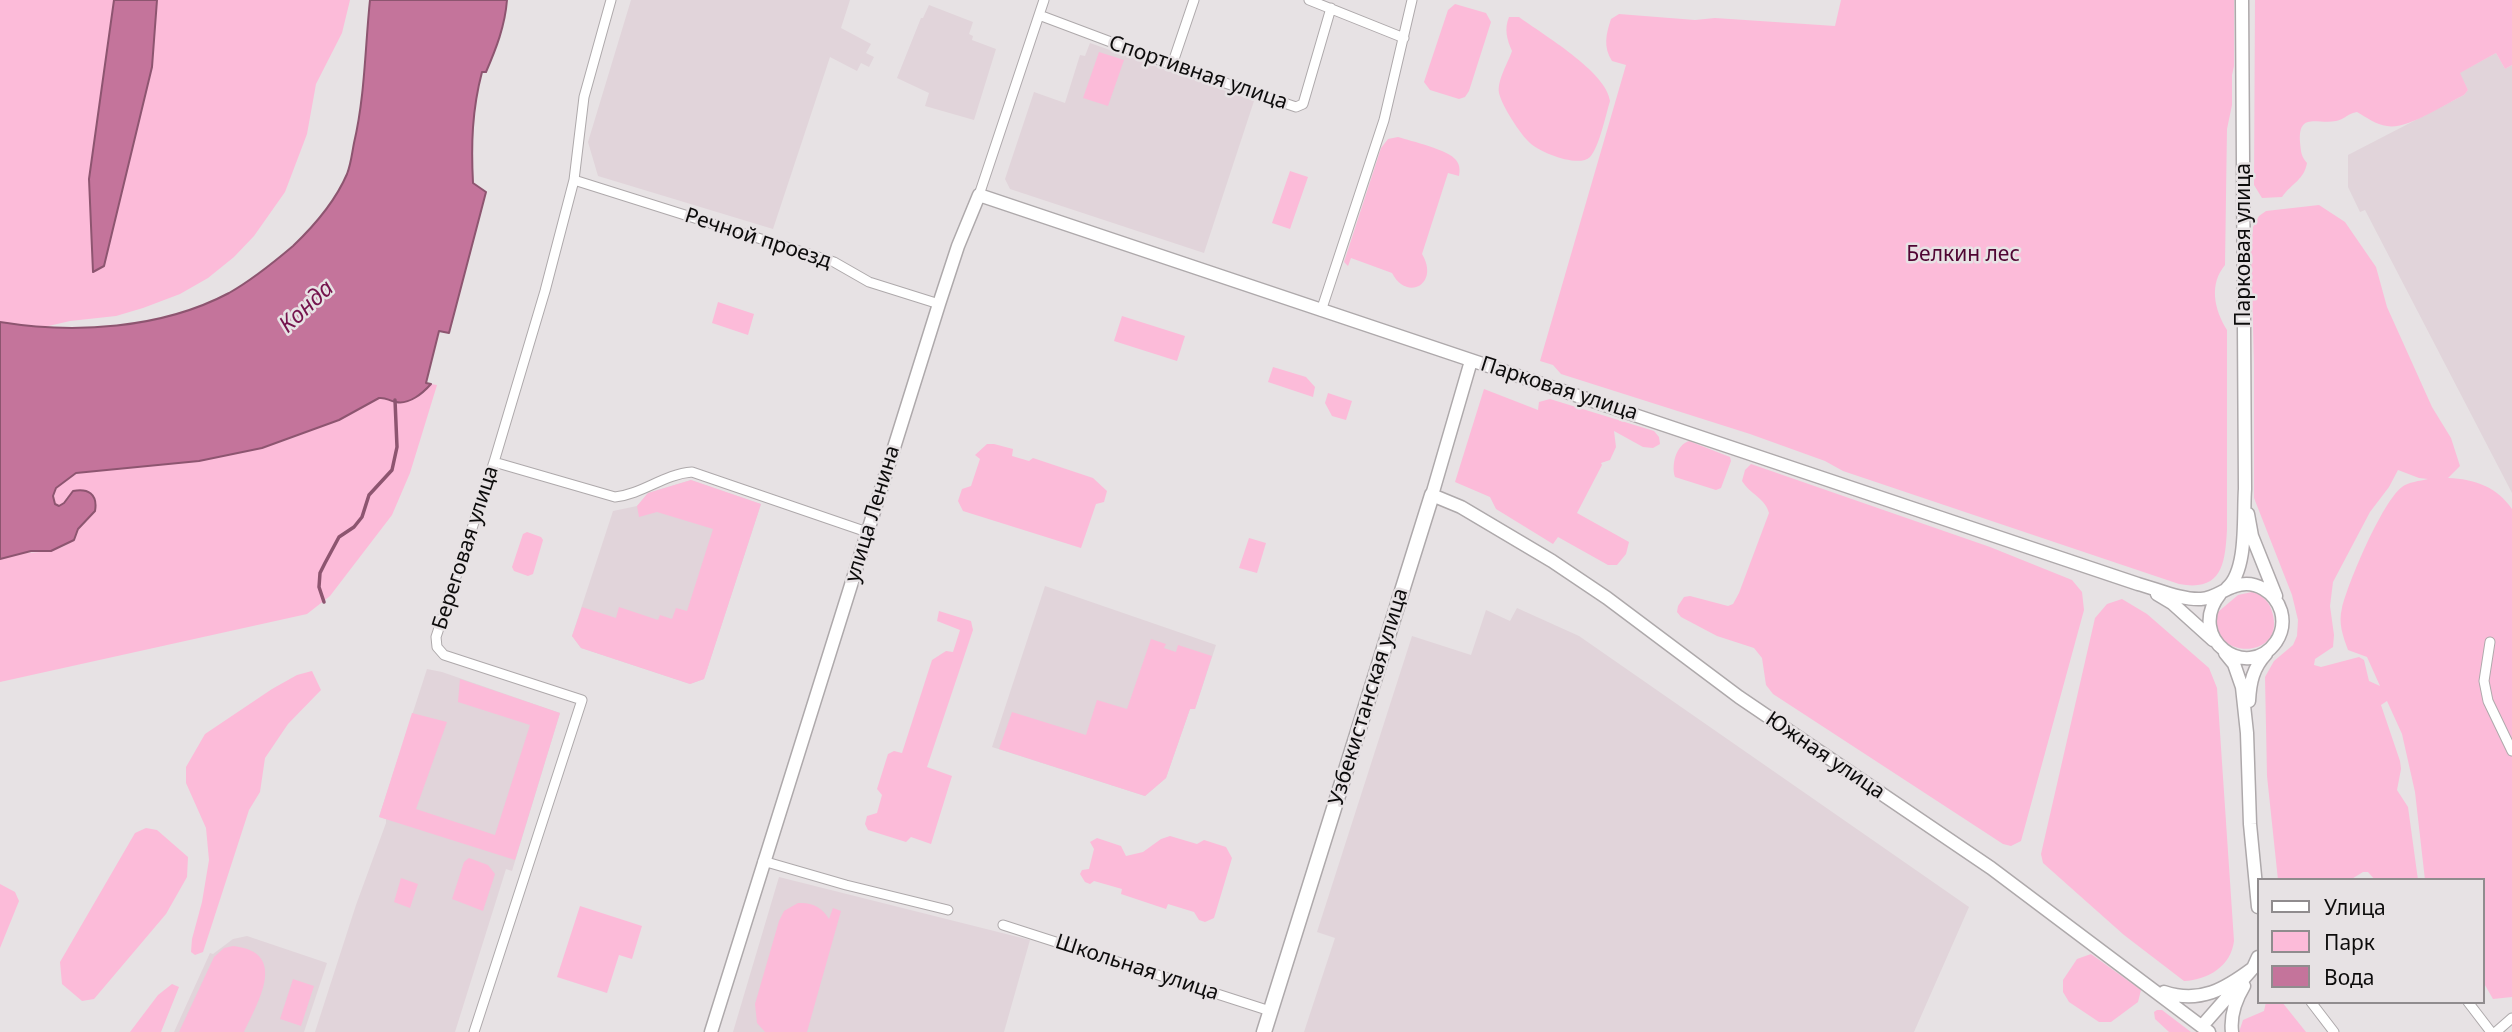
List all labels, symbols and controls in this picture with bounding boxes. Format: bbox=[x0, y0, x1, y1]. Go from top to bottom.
street label: Спортивная улица bbox=[1105, 31, 1291, 115]
street label: Парковая улица bbox=[2231, 163, 2257, 327]
street label: Речной проезд bbox=[682, 203, 834, 275]
park label: Белкин лес bbox=[1906, 242, 2020, 268]
water label: Конда bbox=[274, 275, 340, 339]
street label: Парковая улица bbox=[1477, 352, 1641, 426]
street label: улица Ленина bbox=[840, 443, 906, 585]
street label: Береговая улица bbox=[428, 463, 504, 633]
street label: Узбекистанская улица bbox=[1324, 585, 1414, 809]
street label: Южная улица bbox=[1761, 707, 1889, 805]
legend bbox=[2256, 878, 2484, 1004]
text: Улица bbox=[2324, 893, 2386, 921]
text: Парк bbox=[2324, 928, 2375, 956]
street label: Школьная улица bbox=[1052, 930, 1222, 1006]
text: Вода bbox=[2324, 963, 2374, 991]

